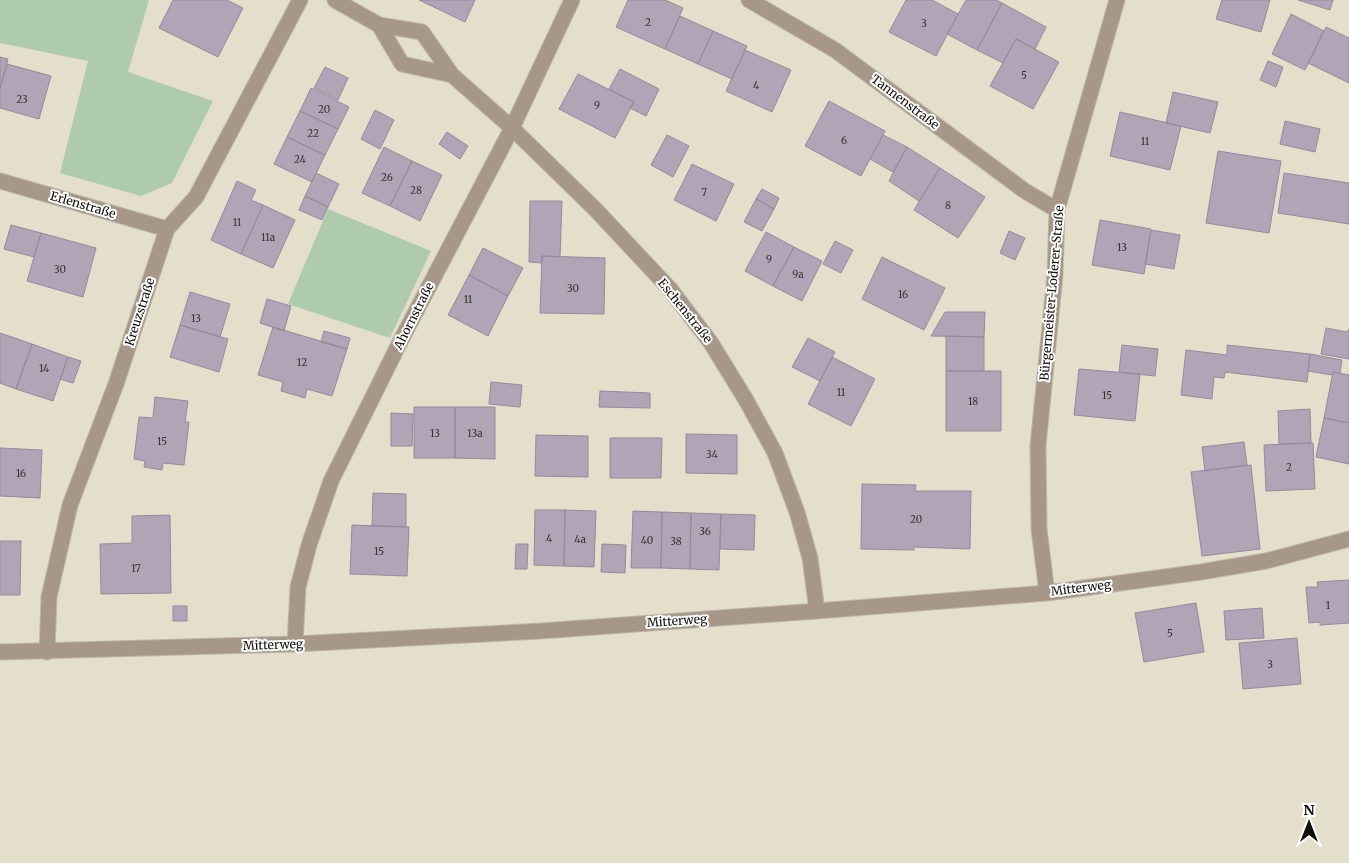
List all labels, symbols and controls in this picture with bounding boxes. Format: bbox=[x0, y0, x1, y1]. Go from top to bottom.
house number: 2 bbox=[645, 16, 651, 29]
house number: 3 bbox=[921, 17, 927, 30]
house number: 5 bbox=[1021, 69, 1027, 82]
street label: Tannenstraße bbox=[868, 71, 942, 132]
house number: 4 bbox=[753, 79, 759, 92]
house number: 23 bbox=[16, 93, 28, 106]
house number: 9 bbox=[594, 99, 600, 112]
house number: 20 bbox=[318, 103, 330, 116]
house number: 22 bbox=[307, 127, 319, 140]
house number: 6 bbox=[841, 134, 847, 147]
house number: 11 bbox=[1141, 135, 1150, 148]
house number: 24 bbox=[294, 153, 306, 166]
house number: 26 bbox=[381, 171, 393, 184]
house number: 28 bbox=[410, 184, 422, 197]
house number: 7 bbox=[701, 186, 707, 199]
street label: Erlenstraße bbox=[49, 188, 118, 221]
house number: 8 bbox=[945, 199, 951, 212]
street label: Bürgermeister-Loderer-Straße bbox=[1036, 205, 1067, 381]
house number: 11 bbox=[233, 216, 242, 229]
house number: 11a bbox=[261, 231, 276, 244]
house number: 13 bbox=[1117, 241, 1127, 254]
house number: 9 bbox=[766, 253, 772, 266]
house number: 30 bbox=[54, 263, 66, 276]
house number: 9a bbox=[792, 268, 804, 281]
street label: Kreuzstraße bbox=[121, 276, 158, 348]
street label: Eschenstraße bbox=[655, 276, 716, 346]
street label: Ahornstraße bbox=[390, 280, 437, 353]
house number: 30 bbox=[567, 282, 579, 295]
house number: 16 bbox=[898, 288, 908, 301]
house number: 11 bbox=[464, 293, 473, 306]
house number: 13 bbox=[191, 312, 201, 325]
house number: 12 bbox=[297, 356, 307, 369]
house number: 14 bbox=[39, 362, 49, 375]
house number: 11 bbox=[837, 386, 846, 399]
house number: 15 bbox=[1102, 389, 1112, 402]
house number: 18 bbox=[968, 395, 978, 408]
house number: 13 bbox=[430, 427, 440, 440]
house number: 13a bbox=[467, 427, 483, 440]
house number: 15 bbox=[157, 435, 167, 448]
house number: 34 bbox=[706, 448, 718, 461]
house number: 2 bbox=[1286, 461, 1292, 474]
house number: 16 bbox=[16, 467, 26, 480]
house number: 20 bbox=[910, 513, 922, 526]
house number: 36 bbox=[699, 525, 711, 538]
house number: 4 bbox=[546, 532, 552, 545]
house number: 4a bbox=[574, 533, 586, 546]
house number: 40 bbox=[641, 534, 653, 547]
house number: 38 bbox=[670, 535, 682, 548]
house number: 15 bbox=[374, 545, 384, 558]
house number: 17 bbox=[131, 562, 141, 575]
street label: Mitterweg bbox=[1050, 576, 1113, 599]
house number: 1 bbox=[1326, 599, 1331, 612]
street label: Mitterweg bbox=[646, 611, 708, 630]
house number: 5 bbox=[1167, 627, 1173, 640]
street label: Mitterweg bbox=[243, 636, 304, 653]
house number: 3 bbox=[1267, 658, 1273, 671]
north arrow bbox=[1284, 798, 1334, 848]
text: N bbox=[1303, 801, 1315, 819]

